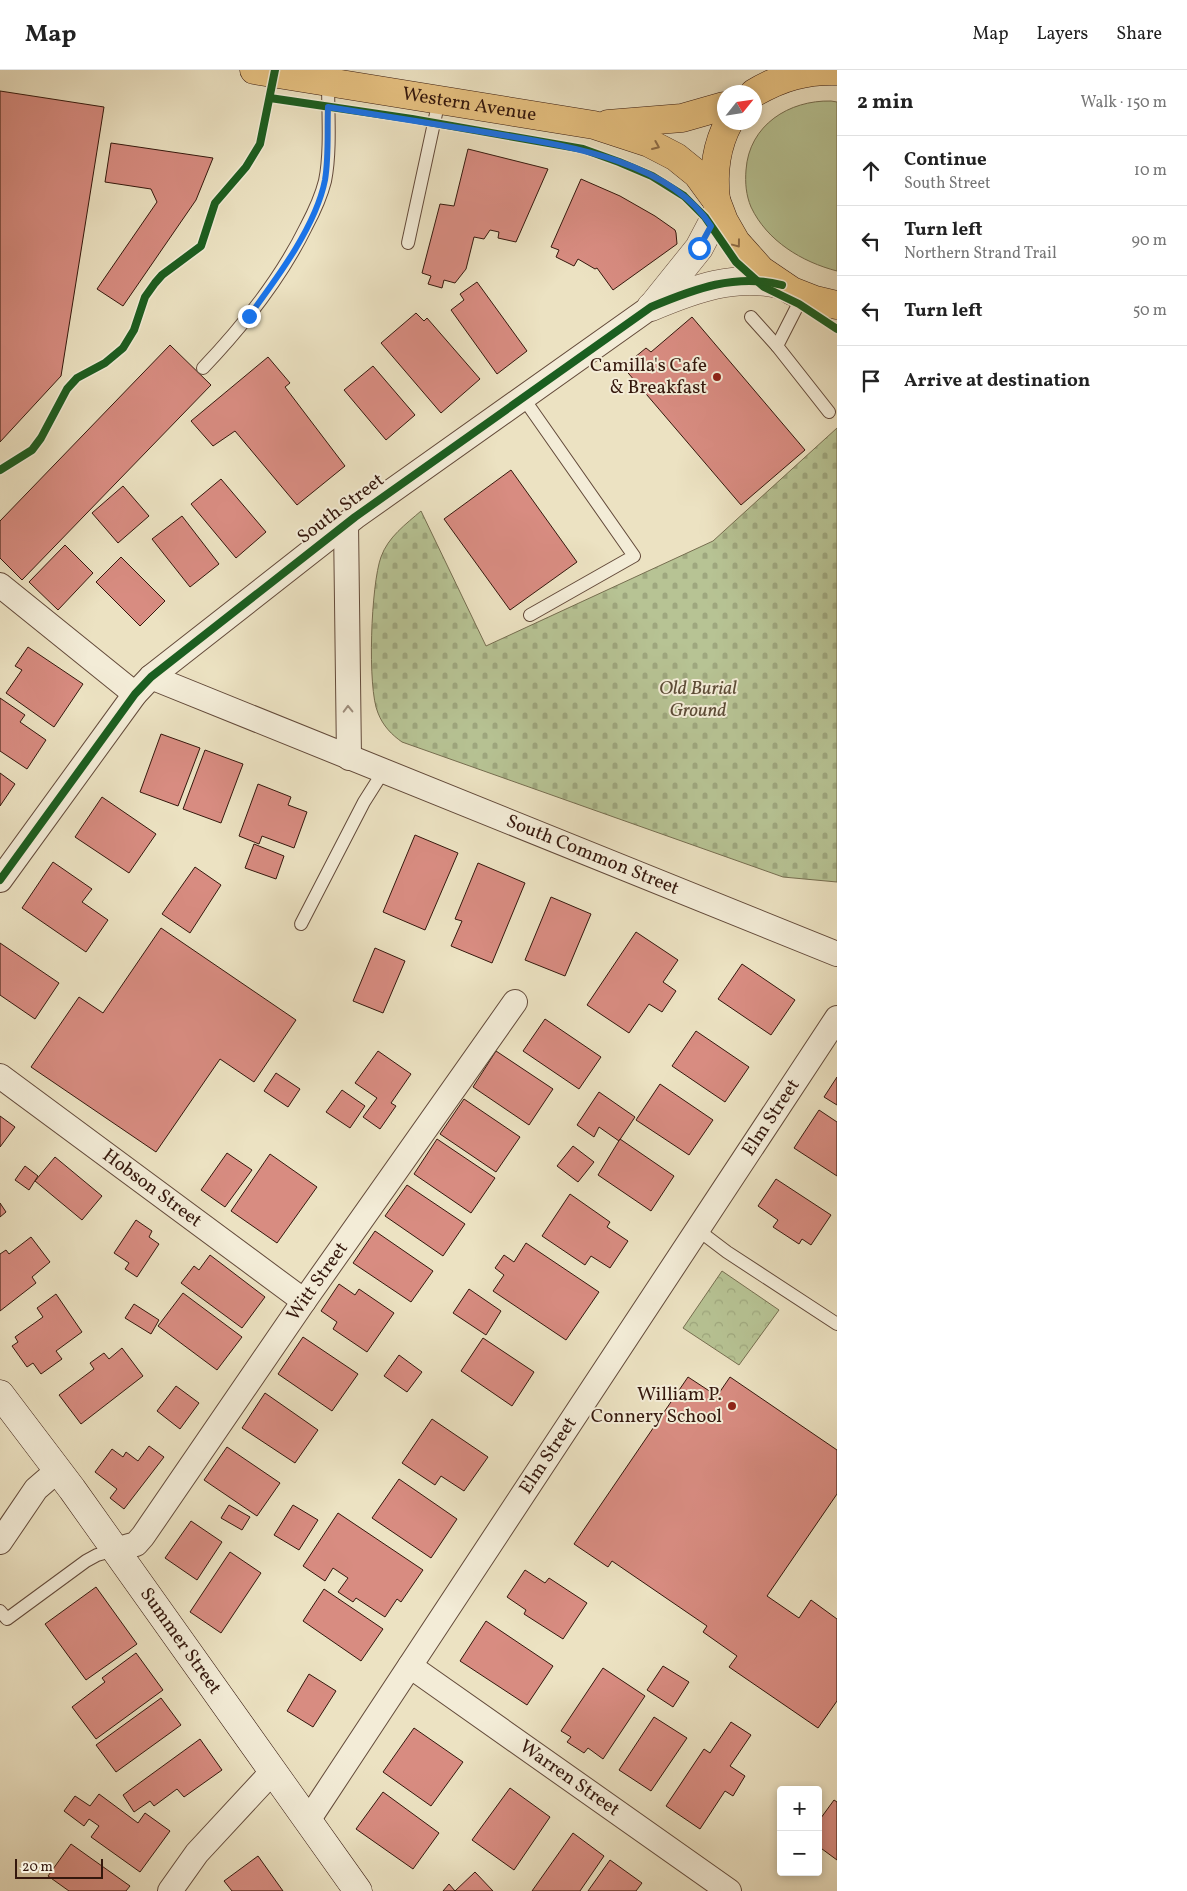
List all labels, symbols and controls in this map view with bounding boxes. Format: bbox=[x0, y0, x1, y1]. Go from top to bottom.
text: Map bbox=[25, 18, 76, 52]
text: Map bbox=[972, 22, 1008, 47]
text: Layers bbox=[1036, 22, 1088, 47]
text: Share bbox=[1116, 22, 1162, 47]
street label: Western Avenue bbox=[400, 81, 538, 128]
north arrow bbox=[717, 85, 762, 130]
text: 2 min bbox=[857, 88, 914, 117]
text: Walk · 150 m bbox=[1081, 92, 1167, 114]
one-way arrow bbox=[651, 140, 660, 151]
text: Continue bbox=[904, 147, 987, 173]
icon: ahead bbox=[857, 157, 885, 185]
text: 10 m bbox=[1134, 160, 1167, 182]
text: South Street bbox=[904, 173, 991, 195]
text: Turn left bbox=[904, 217, 983, 243]
icon: left bbox=[857, 227, 885, 255]
text: 90 m bbox=[1131, 230, 1167, 252]
route start bbox=[688, 237, 711, 260]
one-way arrow bbox=[732, 238, 740, 247]
text: Northern Strand Trail bbox=[904, 243, 1057, 265]
icon: left bbox=[857, 297, 885, 325]
text: Turn left bbox=[904, 298, 983, 324]
text: 50 m bbox=[1133, 300, 1167, 322]
route end bbox=[238, 305, 261, 328]
place label: Camilla's Cafe & Breakfast bbox=[590, 353, 707, 401]
icon: arrive bbox=[857, 367, 885, 395]
text: Arrive at destination bbox=[904, 368, 1090, 394]
marker: Camilla's Cafe & Breakfast bbox=[711, 371, 723, 383]
street label: South Street bbox=[292, 467, 390, 550]
park label: Old Burial Ground bbox=[659, 676, 737, 724]
one-way arrow bbox=[343, 705, 353, 712]
street label: South Common Street bbox=[502, 809, 683, 902]
street label: Elm Street bbox=[736, 1074, 806, 1161]
street label: Hobson Street bbox=[97, 1143, 207, 1234]
street label: Witt Street bbox=[281, 1237, 355, 1326]
place label: William P. Connery School bbox=[591, 1382, 722, 1430]
marker: William P. Connery School bbox=[726, 1400, 738, 1412]
street label: Elm Street bbox=[513, 1412, 584, 1500]
street label: Summer Street bbox=[133, 1583, 227, 1700]
street label: Warren Street bbox=[514, 1734, 625, 1823]
map controls bbox=[777, 1786, 822, 1876]
button: + bbox=[777, 1786, 822, 1831]
button: − bbox=[777, 1831, 822, 1876]
scale bar bbox=[15, 1856, 102, 1879]
text: 20 m bbox=[22, 1858, 53, 1877]

